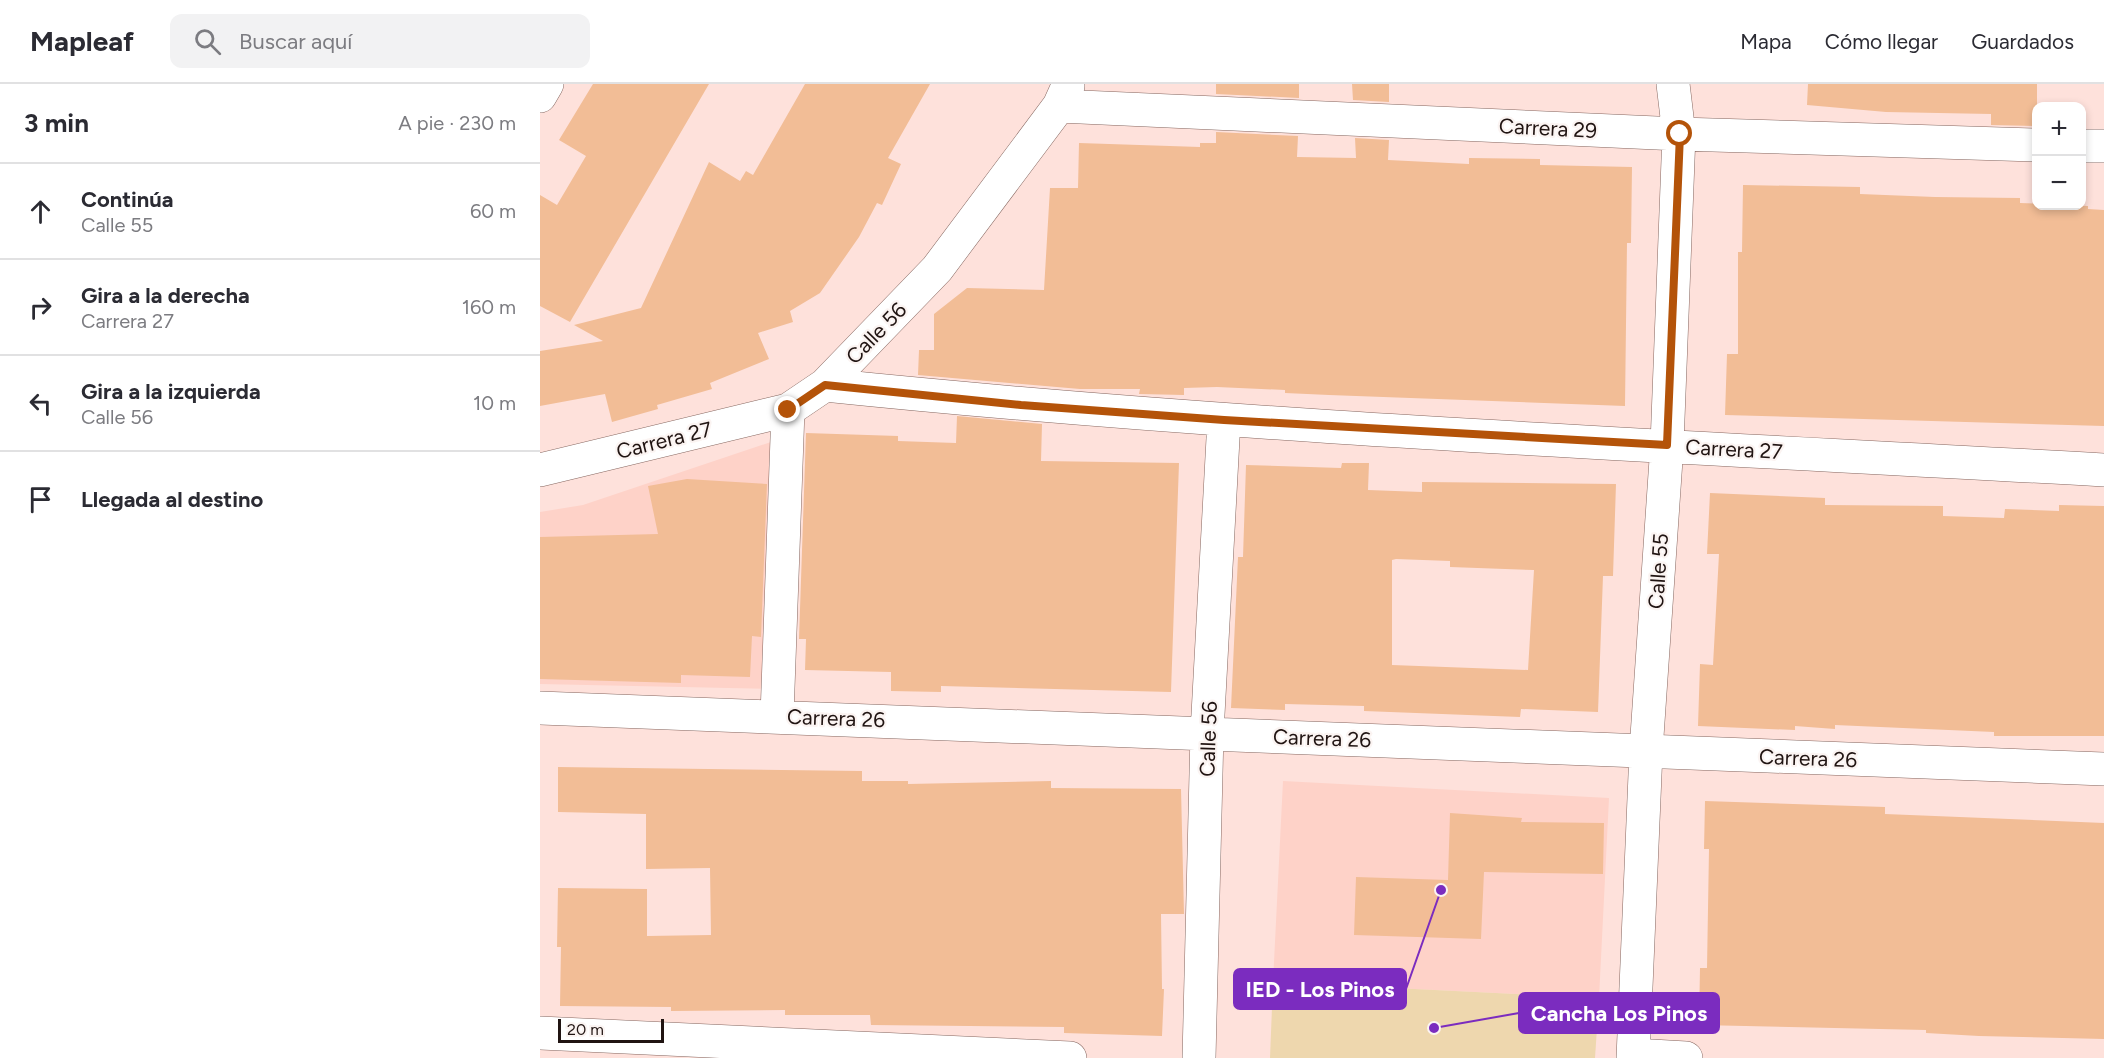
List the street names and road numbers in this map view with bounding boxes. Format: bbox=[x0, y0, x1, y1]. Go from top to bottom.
street label: Carrera 29 bbox=[1498, 113, 1598, 143]
street label: Calle 56 bbox=[841, 297, 911, 369]
street label: Carrera 27 bbox=[614, 416, 714, 464]
street label: Carrera 27 bbox=[1685, 434, 1783, 464]
street label: Calle 55 bbox=[1643, 532, 1673, 610]
street label: Calle 56 bbox=[1194, 701, 1222, 777]
street label: Carrera 26 bbox=[787, 704, 886, 732]
street label: Carrera 26 bbox=[1273, 724, 1372, 752]
street label: Carrera 26 bbox=[1759, 744, 1858, 772]

